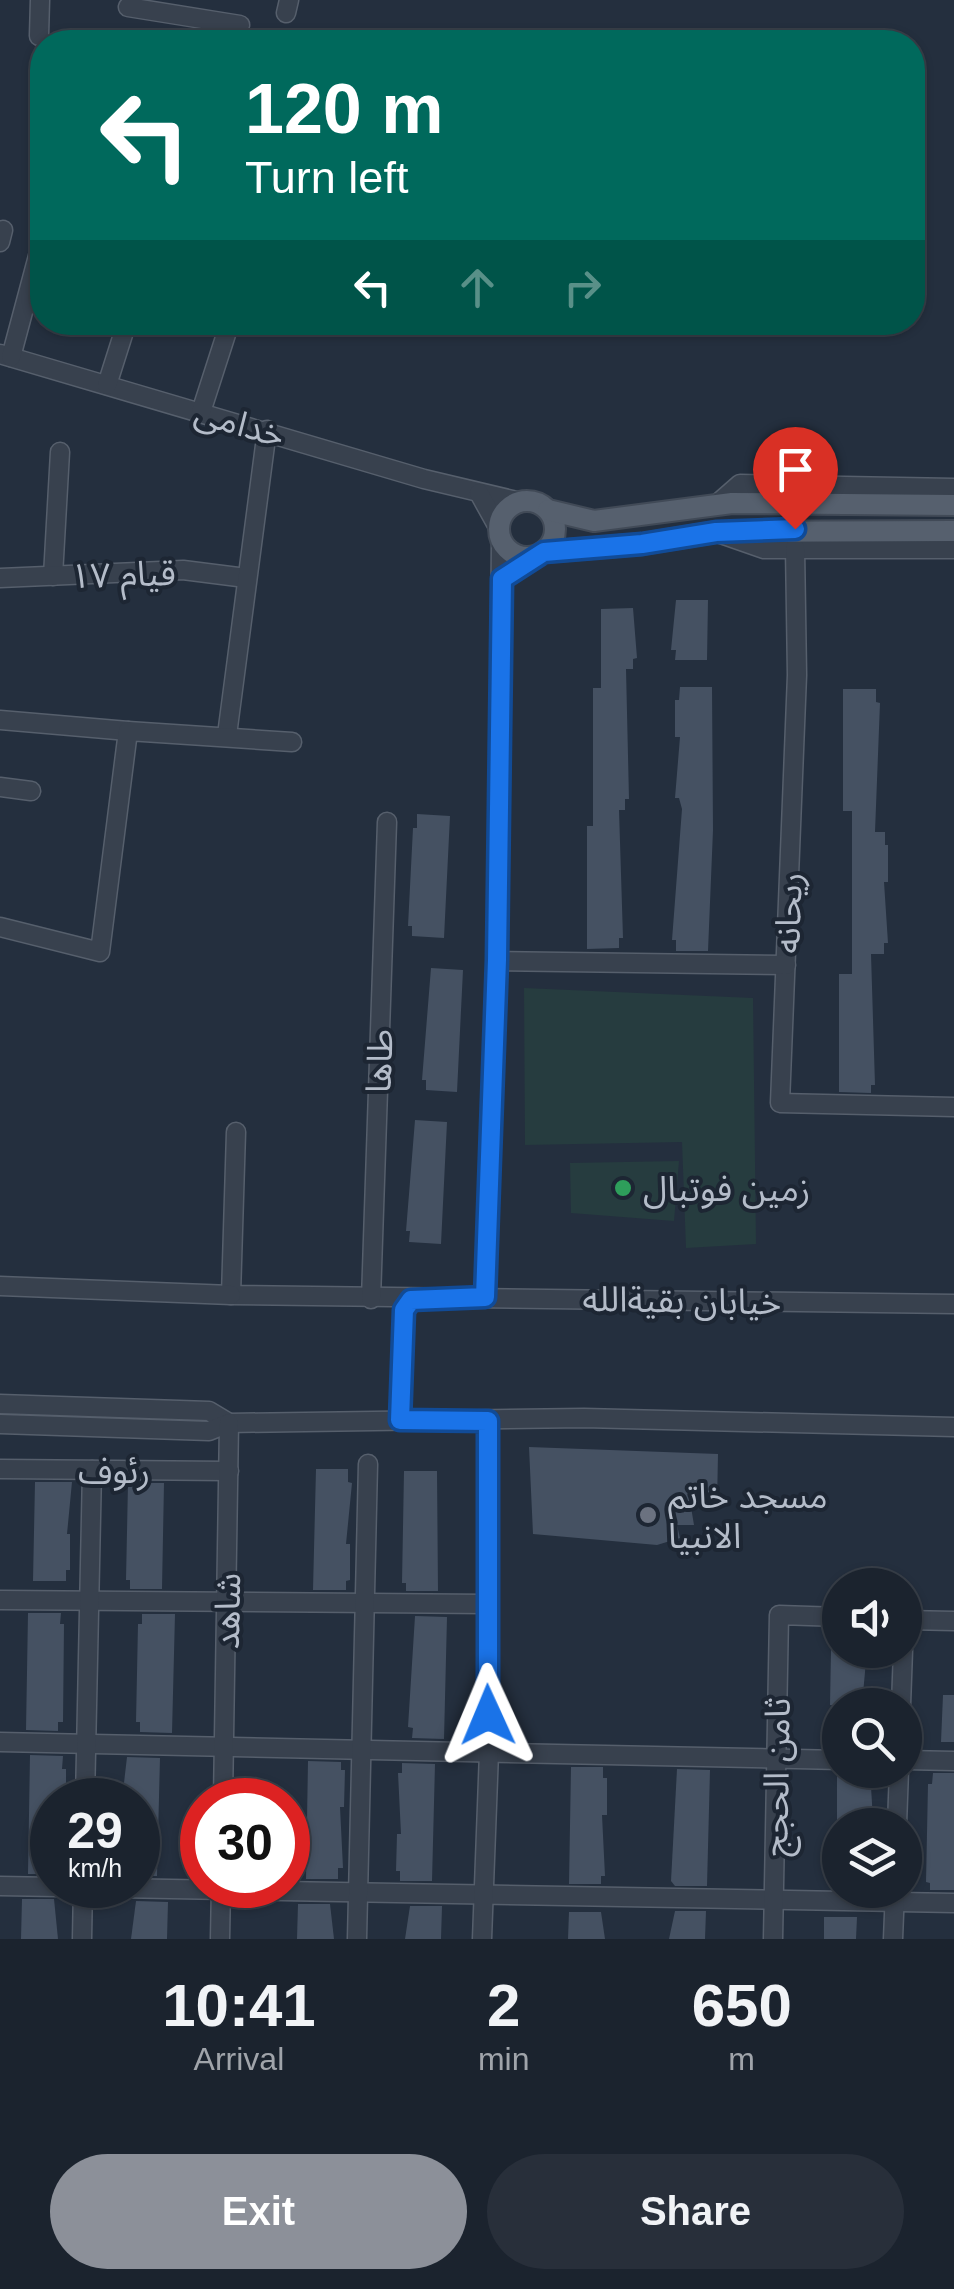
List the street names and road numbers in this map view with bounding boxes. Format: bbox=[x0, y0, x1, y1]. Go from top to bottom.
street label: خدامی bbox=[190, 392, 289, 455]
street label: قیام ۱۷ bbox=[70, 553, 177, 602]
street label: ریحانه bbox=[767, 872, 811, 954]
street label: طاها bbox=[358, 1028, 400, 1094]
street label: خیابان بقیةالله bbox=[582, 1279, 782, 1322]
street label: رئوف bbox=[78, 1451, 150, 1492]
street label: شاهد bbox=[207, 1572, 247, 1650]
street label: ثامن الحجج bbox=[755, 1697, 804, 1857]

